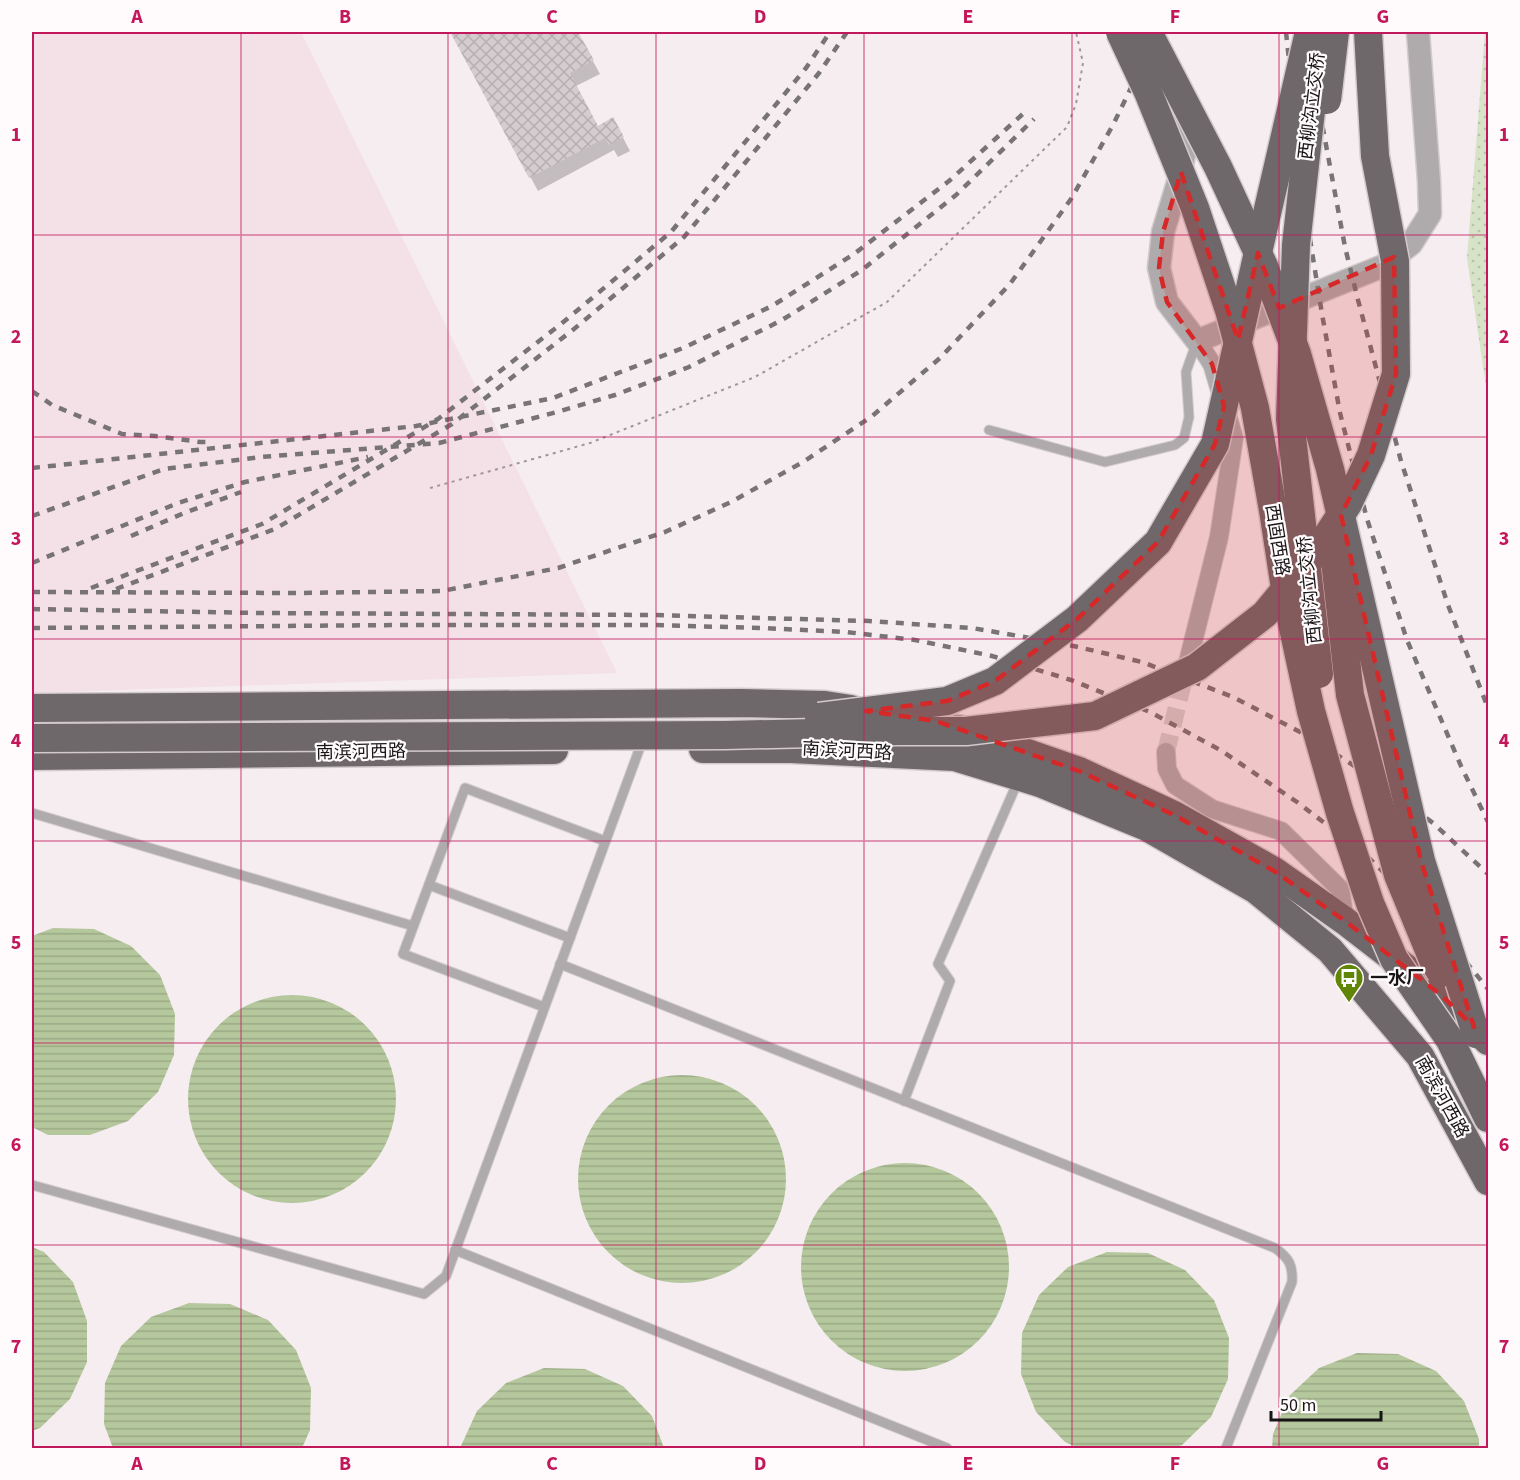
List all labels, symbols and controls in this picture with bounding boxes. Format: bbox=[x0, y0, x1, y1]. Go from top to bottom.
text: A bbox=[130, 3, 143, 31]
text: B bbox=[339, 3, 351, 31]
text: C bbox=[546, 3, 558, 31]
text: D bbox=[754, 3, 766, 31]
text: E bbox=[963, 3, 973, 31]
text: F bbox=[1170, 3, 1180, 31]
text: G bbox=[1377, 3, 1389, 31]
street label: 西柳沟立交桥 bbox=[1293, 51, 1331, 161]
text: 1 bbox=[11, 121, 21, 149]
text: 1 bbox=[1499, 121, 1509, 149]
text: 2 bbox=[11, 323, 21, 351]
text: 2 bbox=[1499, 323, 1509, 351]
street label: 西固西路 bbox=[1259, 502, 1295, 578]
text: 3 bbox=[11, 525, 21, 553]
text: 3 bbox=[1499, 525, 1509, 553]
street label: 西柳沟立交桥 bbox=[1292, 535, 1328, 645]
text: 4 bbox=[11, 727, 22, 755]
text: 4 bbox=[1499, 727, 1510, 755]
street label: 南滨河西路 bbox=[801, 736, 893, 766]
street label: 南滨河西路 bbox=[316, 739, 406, 765]
text: 5 bbox=[11, 929, 21, 957]
text: 5 bbox=[1499, 929, 1509, 957]
bus stop icon: 一水厂 bbox=[1333, 962, 1365, 1004]
place label: 一水厂 bbox=[1370, 966, 1424, 991]
street label: 南滨河西路 bbox=[1409, 1052, 1475, 1142]
text: 6 bbox=[11, 1131, 21, 1159]
text: 6 bbox=[1499, 1131, 1509, 1159]
text: 7 bbox=[11, 1333, 21, 1361]
text: 7 bbox=[1499, 1333, 1509, 1361]
scale bar bbox=[1271, 1384, 1380, 1422]
text: 50 m bbox=[1280, 1393, 1316, 1418]
text: A bbox=[130, 1450, 143, 1478]
text: B bbox=[339, 1450, 351, 1478]
text: C bbox=[546, 1450, 558, 1478]
text: D bbox=[754, 1450, 766, 1478]
text: E bbox=[963, 1450, 973, 1478]
text: F bbox=[1170, 1450, 1180, 1478]
text: G bbox=[1377, 1450, 1389, 1478]

